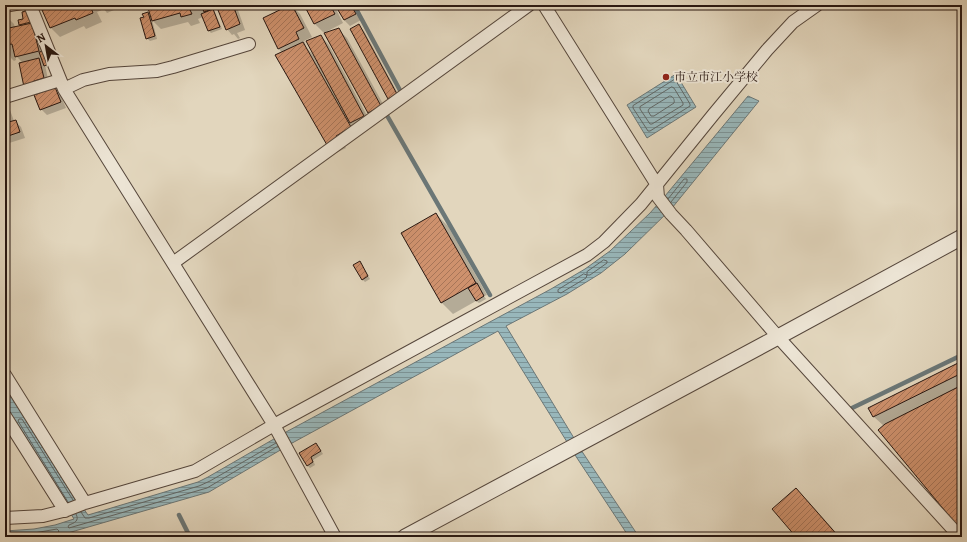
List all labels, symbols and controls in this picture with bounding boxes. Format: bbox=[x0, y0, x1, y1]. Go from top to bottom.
north arrow bbox=[26, 26, 66, 66]
text: N bbox=[34, 29, 48, 46]
place label: 市立市江小学校 bbox=[674, 69, 758, 85]
marker: 市立市江小学校 bbox=[661, 72, 671, 82]

